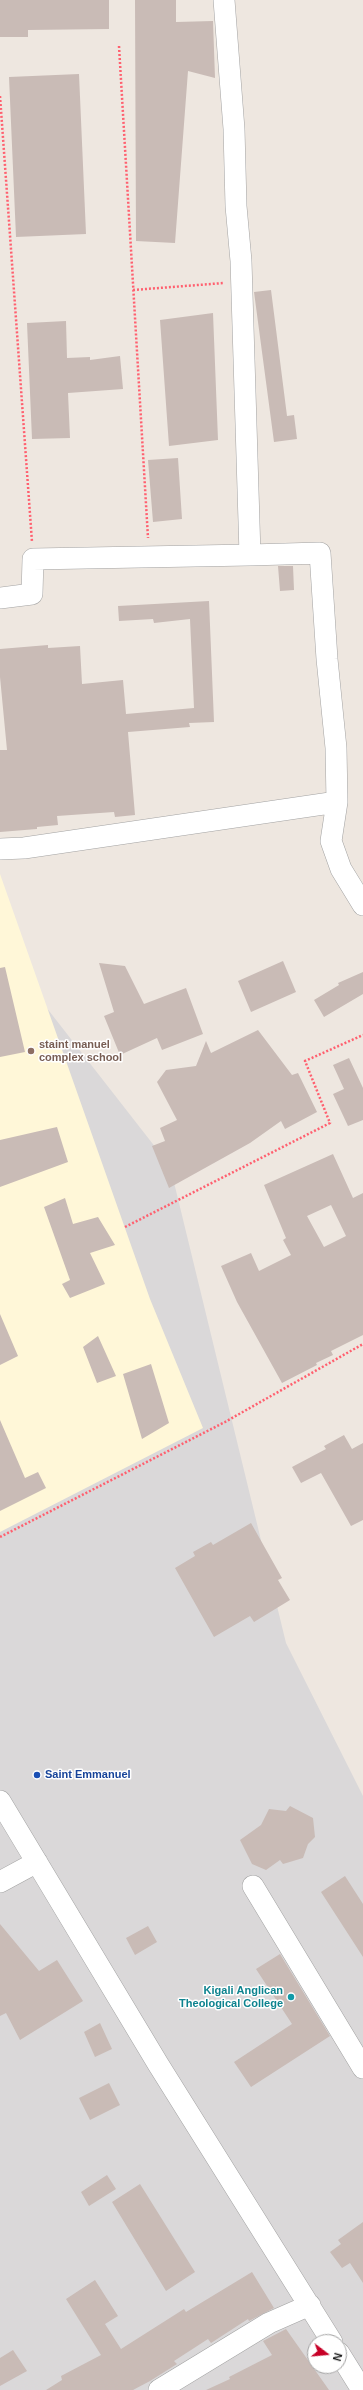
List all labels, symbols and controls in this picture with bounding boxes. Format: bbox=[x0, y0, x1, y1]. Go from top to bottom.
place label: staint manuel complex school bbox=[39, 1038, 122, 1064]
marker: staint manuel complex school bbox=[26, 1046, 36, 1056]
place label: Saint Emmanuel bbox=[45, 1768, 131, 1782]
marker: Saint Emmanuel bbox=[32, 1770, 42, 1780]
place label: Kigali Anglican Theological College bbox=[179, 1984, 283, 2010]
marker: Kigali Anglican Theological College bbox=[286, 1992, 296, 2002]
north arrow bbox=[307, 2334, 347, 2374]
text: N bbox=[331, 2352, 344, 2363]

